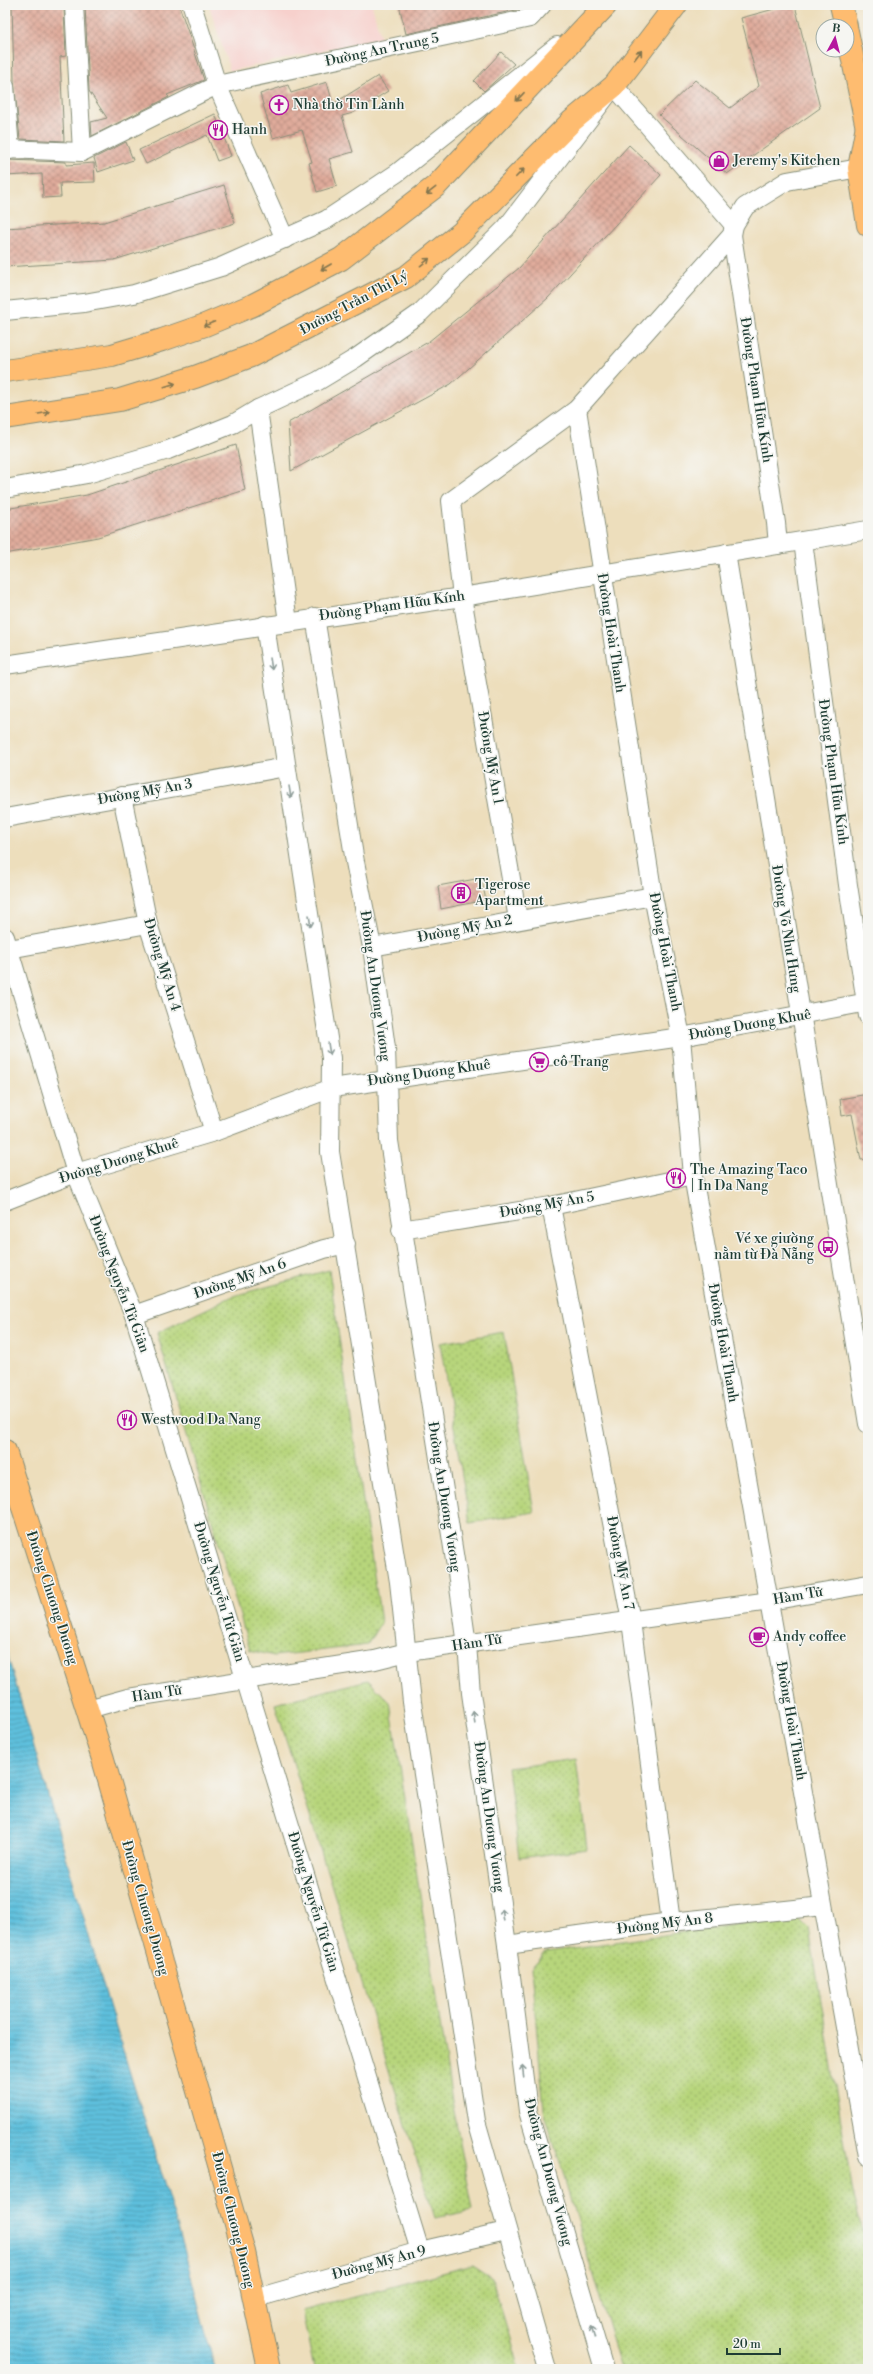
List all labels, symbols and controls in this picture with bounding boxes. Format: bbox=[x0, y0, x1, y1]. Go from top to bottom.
north arrow bbox=[815, 18, 855, 58]
text: B bbox=[831, 22, 841, 37]
street label: Đường An Trung 5 bbox=[323, 29, 441, 71]
one-way arrow bbox=[634, 49, 642, 60]
one-way arrow bbox=[516, 92, 525, 102]
church icon: Nhà thờ Tin Lành bbox=[268, 94, 290, 116]
place label: Nhà thờ Tin Lành bbox=[293, 96, 405, 114]
restaurant icon: Hanh bbox=[207, 119, 229, 141]
place label: Hanh bbox=[232, 121, 268, 139]
shop icon: Jeremy's Kitchen bbox=[708, 150, 730, 172]
place label: Jeremy's Kitchen bbox=[732, 152, 841, 170]
one-way arrow bbox=[515, 168, 525, 178]
one-way arrow bbox=[425, 187, 436, 195]
one-way arrow bbox=[420, 258, 431, 266]
one-way arrow bbox=[320, 264, 332, 271]
street label: Đường Trần Thị Lý bbox=[297, 267, 411, 339]
street label: Đường Phạm Hữu Kính bbox=[736, 316, 776, 465]
one-way arrow bbox=[203, 321, 215, 328]
one-way arrow bbox=[164, 381, 177, 388]
one-way arrow bbox=[37, 409, 50, 417]
street label: Đường Hoài Thanh bbox=[593, 572, 629, 695]
street label: Đường Phạm Hữu Kính bbox=[318, 587, 467, 625]
one-way arrow bbox=[267, 657, 275, 670]
street label: Đường Phạm Hữu Kính bbox=[814, 698, 852, 847]
street label: Đường Mỹ An 1 bbox=[473, 710, 507, 806]
street label: Đường Mỹ An 3 bbox=[96, 775, 194, 809]
one-way arrow bbox=[286, 786, 294, 799]
street label: Đường Võ Như Hưng bbox=[767, 864, 805, 995]
place label: Tigerose Apartment bbox=[474, 876, 544, 910]
building icon: Tigerose Apartment bbox=[450, 882, 472, 904]
street label: Đường Hoài Thanh bbox=[645, 891, 685, 1014]
street label: Đường An Dương Vương bbox=[356, 910, 395, 1063]
street label: Đường Mỹ An 2 bbox=[416, 911, 514, 947]
one-way arrow bbox=[306, 914, 314, 927]
street label: Đường Mỹ An 4 bbox=[139, 916, 185, 1014]
street label: Đường Dương Khuê bbox=[687, 1005, 813, 1045]
one-way arrow bbox=[325, 1043, 333, 1056]
supermarket icon: cô Trang bbox=[528, 1051, 550, 1073]
place label: cô Trang bbox=[553, 1053, 609, 1071]
street label: Đường Dương Khuê bbox=[366, 1055, 492, 1091]
street label: Đường Dương Khuê bbox=[57, 1134, 181, 1188]
place label: The Amazing Taco | In Da Nang bbox=[690, 1161, 808, 1195]
restaurant icon: The Amazing Taco | In Da Nang bbox=[665, 1167, 687, 1189]
street label: Đường Mỹ An 5 bbox=[498, 1188, 596, 1222]
street label: Đường Nguyễn Tử Giản bbox=[84, 1213, 154, 1356]
place label: Vé xe giường nằm từ Đà Nẵng bbox=[714, 1230, 815, 1264]
bus stop icon: Vé xe giường nằm từ Đà Nẵng bbox=[817, 1236, 839, 1258]
street label: Đường Mỹ An 6 bbox=[191, 1255, 289, 1303]
street label: Đường Hoài Thanh bbox=[704, 1282, 742, 1405]
restaurant icon: Westwood Da Nang bbox=[116, 1409, 138, 1431]
place label: Westwood Da Nang bbox=[140, 1411, 262, 1429]
street label: Đường An Dương Vương bbox=[423, 1421, 465, 1574]
street label: Đường Mỹ An 7 bbox=[602, 1515, 638, 1611]
street label: Đường Nguyễn Tử Giản bbox=[189, 1520, 249, 1665]
street label: Đường Chương Dương bbox=[22, 1529, 82, 1668]
street label: Hàm Tử bbox=[772, 1583, 825, 1609]
cafe icon: Andy coffee bbox=[748, 1626, 770, 1648]
place label: Andy coffee bbox=[772, 1628, 846, 1646]
street label: Hàm Tử bbox=[451, 1630, 504, 1656]
street label: Đường Hoài Thanh bbox=[772, 1660, 810, 1783]
street label: Hàm Tử bbox=[131, 1681, 184, 1707]
one-way arrow bbox=[470, 1711, 478, 1724]
street label: Đường An Dương Vương bbox=[470, 1741, 509, 1894]
street label: Đường Nguyễn Tử Giản bbox=[283, 1830, 343, 1975]
street label: Đường Chương Dương bbox=[117, 1838, 173, 1978]
one-way arrow bbox=[499, 1909, 507, 1922]
street label: Đường Mỹ An 8 bbox=[616, 1909, 714, 1939]
one-way arrow bbox=[519, 2065, 527, 2078]
street label: Đường An Dương Vương bbox=[520, 2096, 577, 2248]
street label: Đường Chương Dương bbox=[207, 2150, 259, 2291]
street label: Đường Mỹ An 9 bbox=[330, 2242, 428, 2284]
one-way arrow bbox=[589, 2325, 596, 2338]
scale bar bbox=[727, 2330, 780, 2356]
text: 20 m bbox=[733, 2337, 761, 2352]

